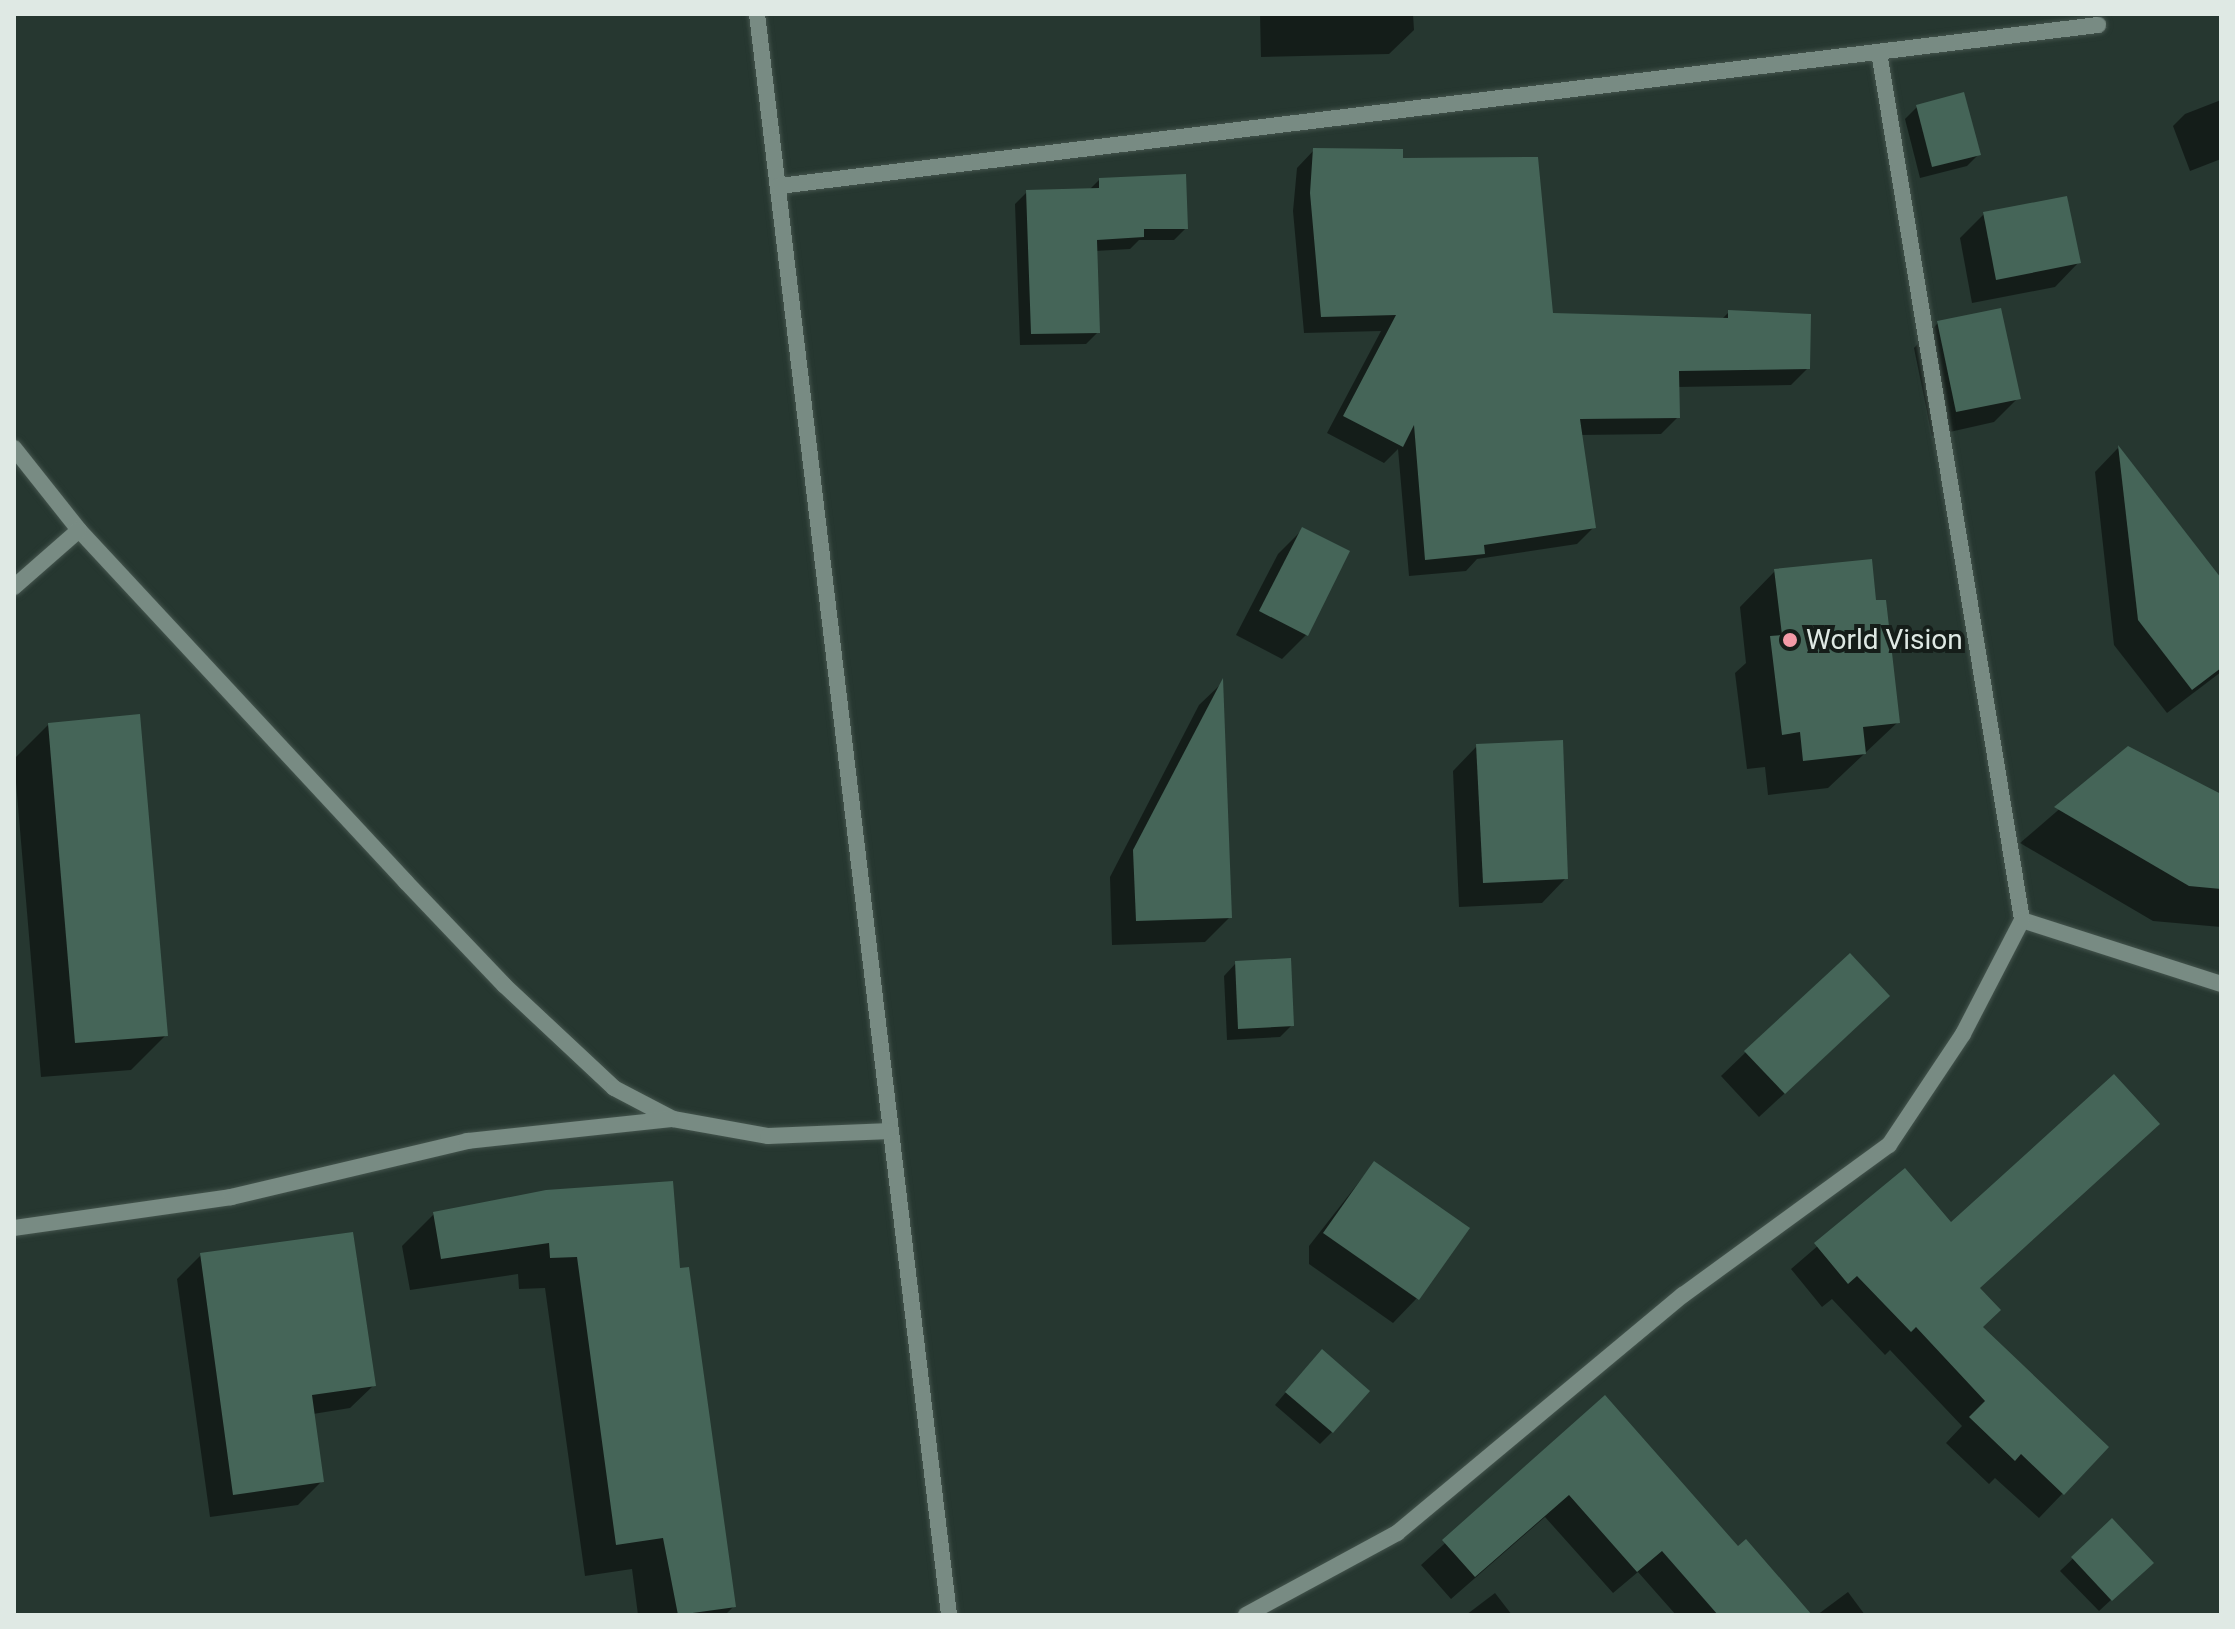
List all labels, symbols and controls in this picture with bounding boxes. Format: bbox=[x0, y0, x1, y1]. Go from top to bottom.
place label: World Vision bbox=[1806, 623, 1963, 657]
marker: World Vision bbox=[1781, 631, 1799, 649]

